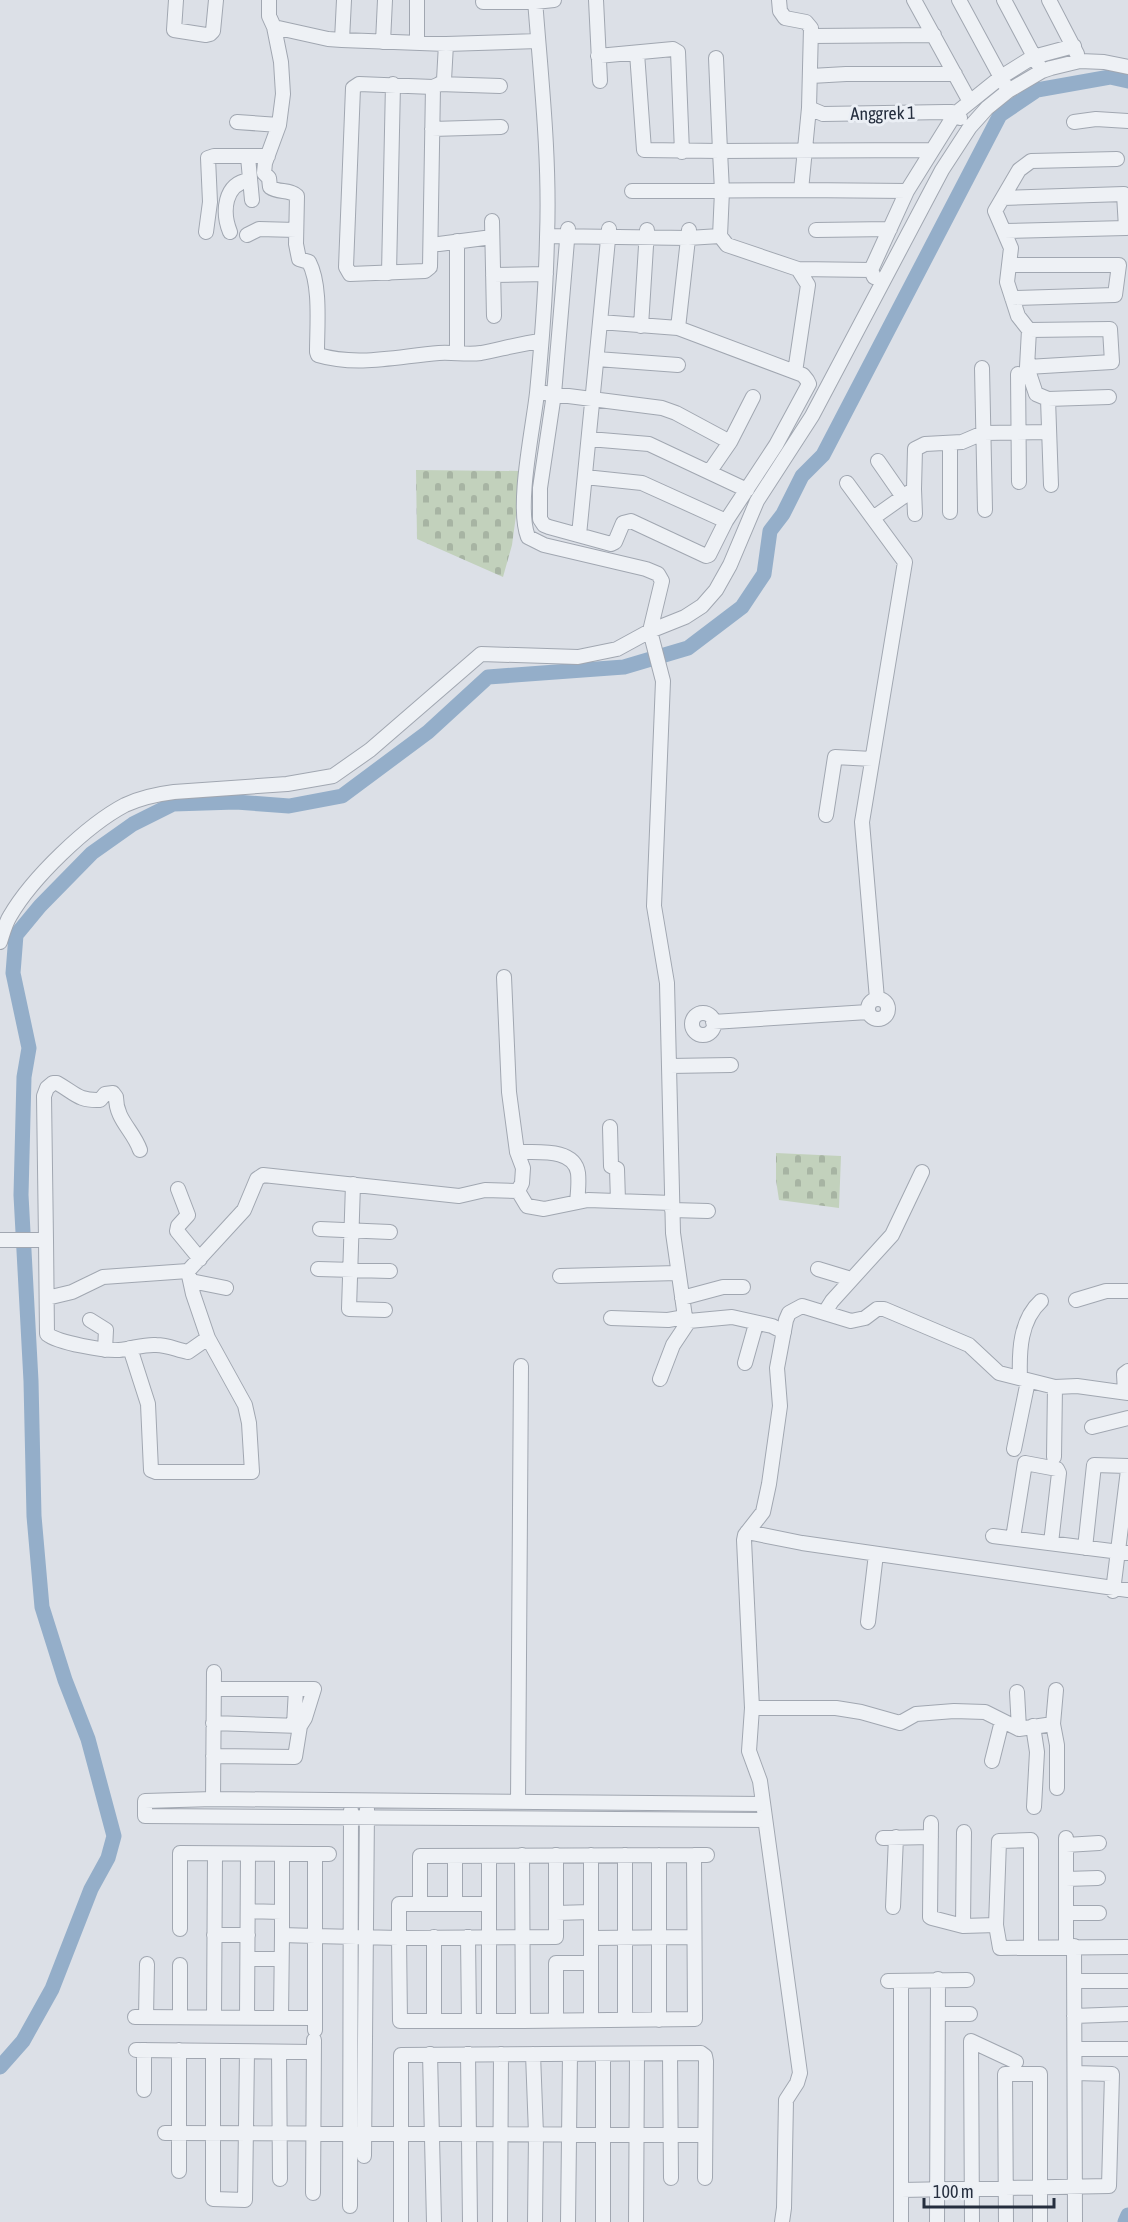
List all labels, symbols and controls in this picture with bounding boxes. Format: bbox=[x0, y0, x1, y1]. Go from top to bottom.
street label: Anggrek 1 bbox=[850, 102, 916, 124]
scale bar bbox=[924, 2171, 1054, 2209]
text: 100 m bbox=[933, 2181, 974, 2202]

